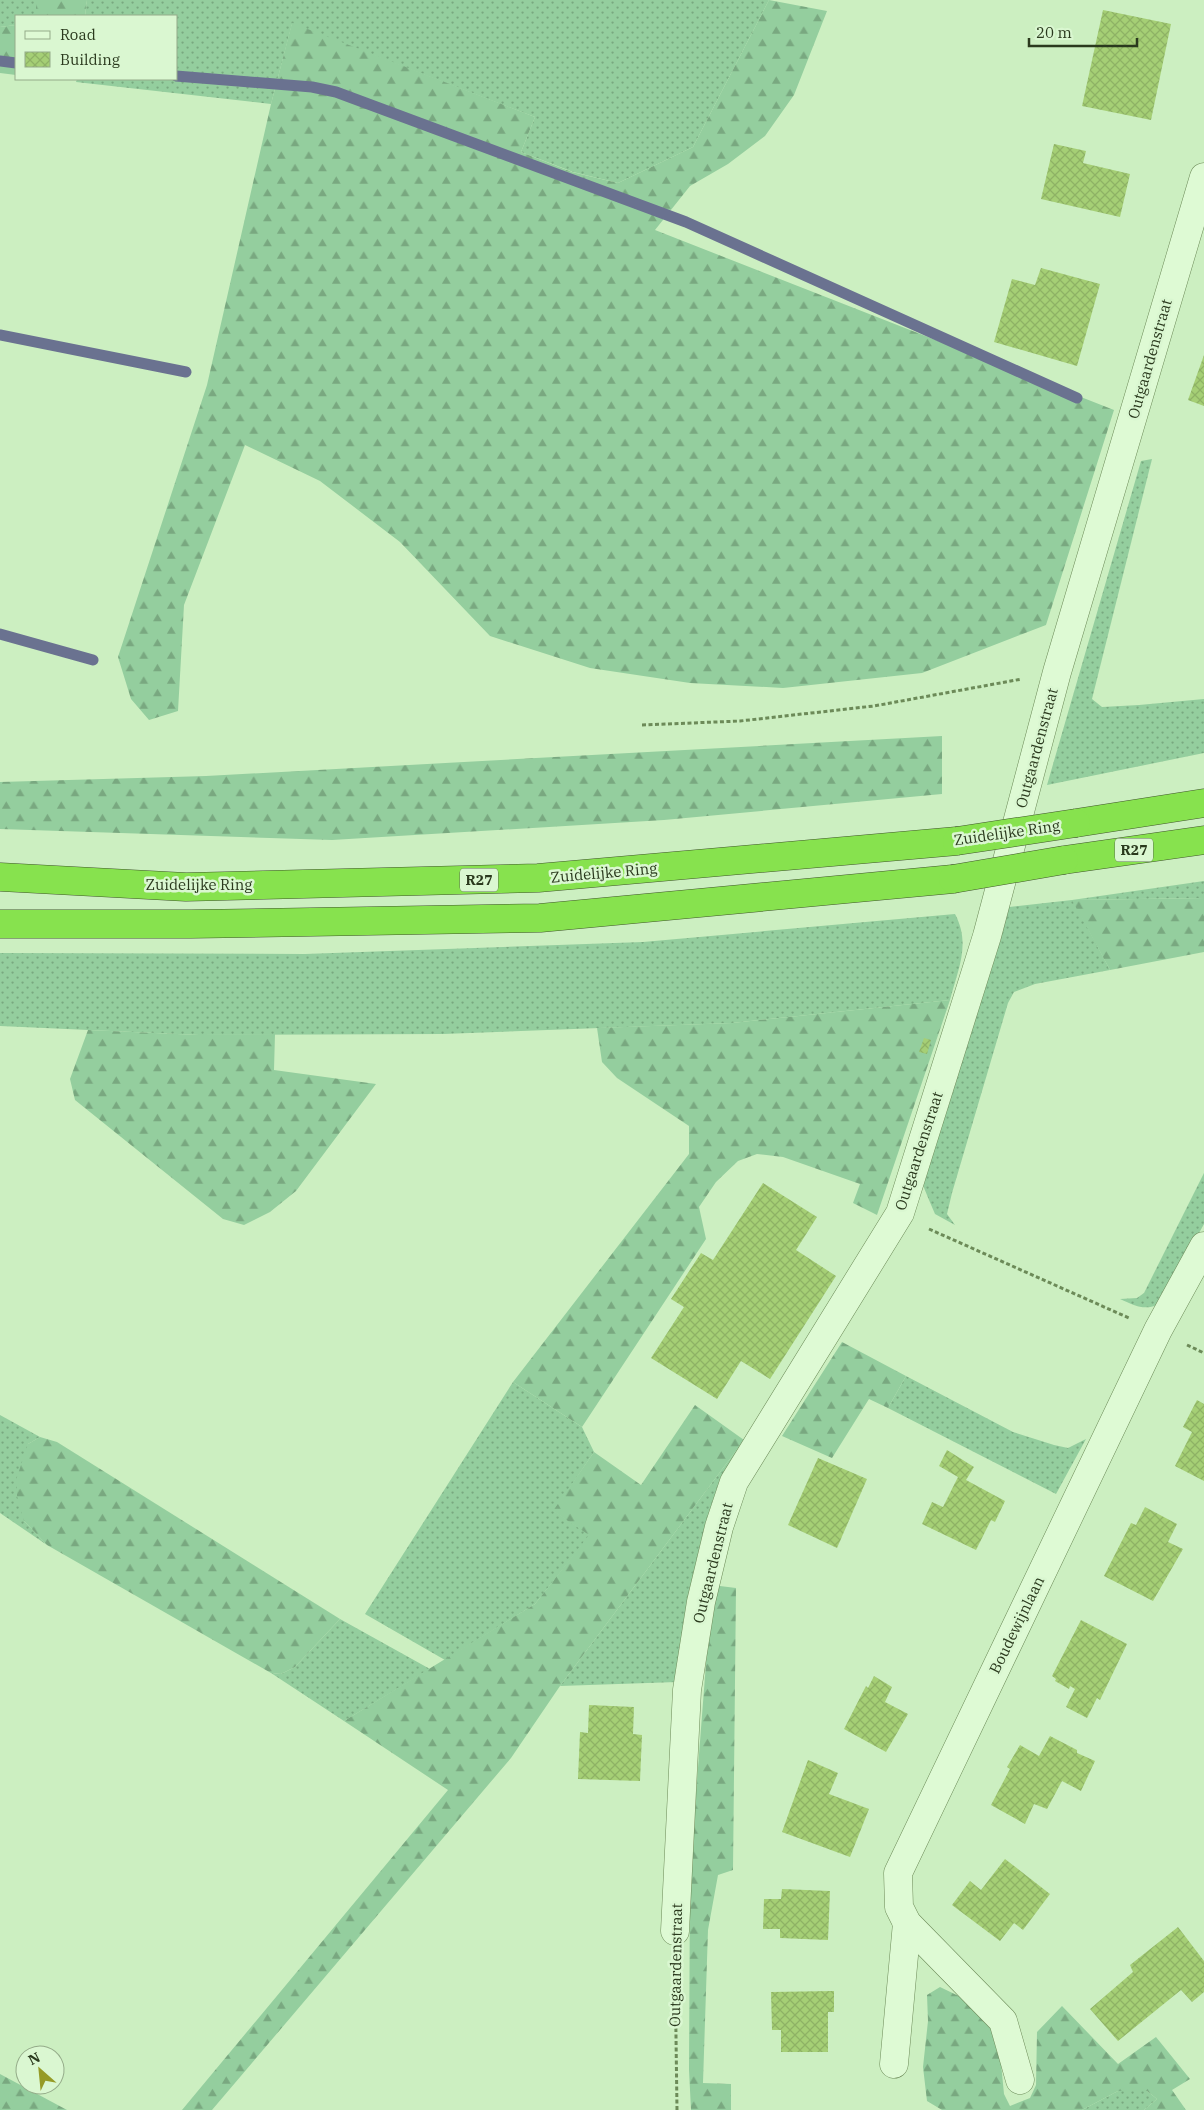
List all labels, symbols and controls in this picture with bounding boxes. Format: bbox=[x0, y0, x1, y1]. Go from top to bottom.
legend bbox=[15, 15, 178, 80]
scale bar bbox=[1029, 15, 1136, 47]
text: 20 m bbox=[1036, 23, 1072, 42]
text: Road bbox=[60, 25, 96, 44]
text: Building bbox=[60, 50, 120, 69]
street label: Outgaardenstraat bbox=[1123, 297, 1176, 421]
street label: Outgaardenstraat bbox=[1011, 686, 1062, 810]
street label: Zuidelijke Ring bbox=[953, 816, 1061, 849]
road number: R27 bbox=[1115, 838, 1153, 862]
street label: Zuidelijke Ring bbox=[550, 858, 658, 887]
road number: R27 bbox=[460, 868, 498, 892]
street label: Zuidelijke Ring bbox=[145, 875, 253, 894]
street label: Outgaardenstraat bbox=[890, 1089, 947, 1213]
street label: Outgaardenstraat bbox=[688, 1501, 737, 1625]
street label: Boudewijnlaan bbox=[985, 1573, 1048, 1677]
street label: Outgaardenstraat bbox=[665, 1903, 686, 2027]
north arrow bbox=[15, 2045, 65, 2095]
text: N bbox=[25, 2048, 43, 2069]

